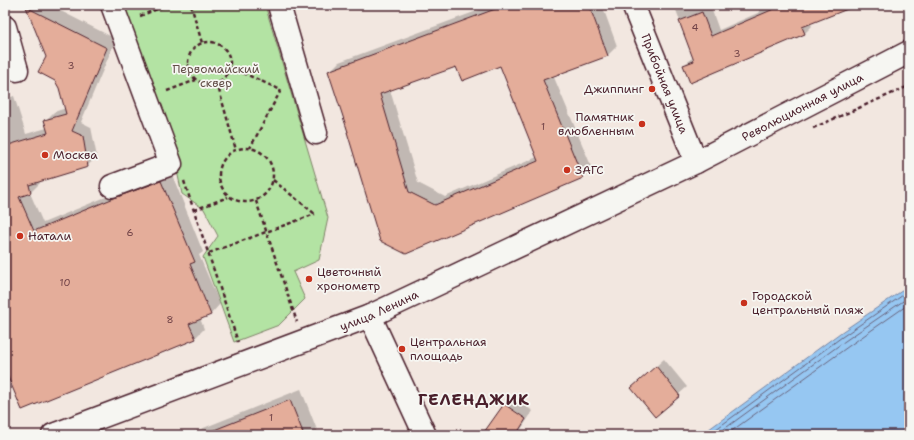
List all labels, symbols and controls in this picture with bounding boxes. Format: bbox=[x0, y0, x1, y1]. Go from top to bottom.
house number: 4 bbox=[692, 21, 699, 34]
street label: Прибойная улица bbox=[637, 32, 692, 137]
house number: 3 bbox=[734, 47, 741, 60]
house number: 3 bbox=[68, 59, 75, 72]
park label: Первомайский сквер bbox=[172, 61, 260, 91]
street label: Революционная улица bbox=[739, 69, 866, 145]
place label: Джиппинг bbox=[584, 81, 645, 97]
marker: Джиппинг bbox=[647, 84, 657, 94]
place label: Памятник влюбленным bbox=[558, 109, 635, 139]
marker: Памятник влюбленным bbox=[637, 119, 647, 129]
house number: 1 bbox=[541, 120, 545, 133]
place label: Москва bbox=[53, 147, 98, 163]
marker: Москва bbox=[40, 150, 50, 160]
place label: ЗАГС bbox=[575, 162, 604, 178]
marker: ЗАГС bbox=[562, 165, 572, 175]
house number: 6 bbox=[127, 226, 134, 239]
place label: Натали bbox=[28, 228, 71, 244]
marker: Натали bbox=[15, 231, 25, 241]
place label: Цветочный хронометр bbox=[317, 264, 382, 294]
marker: Цветочный хронометр bbox=[304, 274, 314, 284]
house number: 10 bbox=[60, 276, 70, 289]
street label: улица Ленина bbox=[337, 286, 421, 335]
place label: Городской центральный пляж bbox=[752, 288, 863, 318]
marker: Городской центральный пляж bbox=[739, 298, 749, 308]
house number: 8 bbox=[167, 313, 174, 326]
place label: Центральная площадь bbox=[410, 334, 486, 364]
marker: Центральная площадь bbox=[397, 344, 407, 354]
district label: ГЕЛЕНДЖИК bbox=[418, 389, 530, 410]
house number: 1 bbox=[269, 411, 273, 424]

